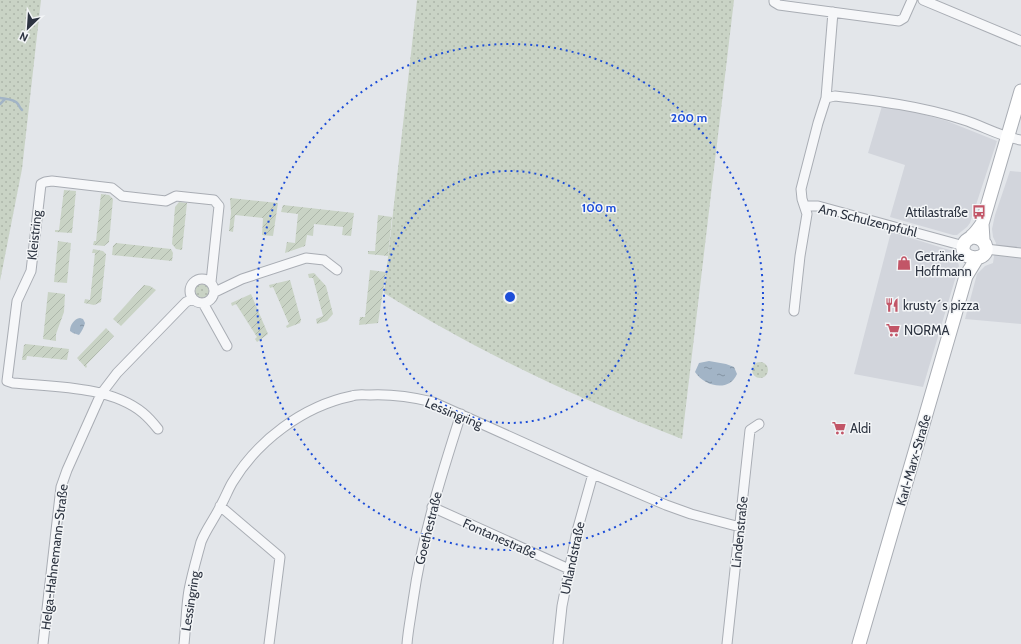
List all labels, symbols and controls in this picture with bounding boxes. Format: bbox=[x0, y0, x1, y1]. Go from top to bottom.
north arrow bbox=[8, 8, 48, 48]
text: N bbox=[17, 29, 30, 45]
text: 200 m bbox=[671, 110, 707, 125]
text: 100 m bbox=[582, 200, 616, 215]
street label: Am Schulzenpfuhl bbox=[817, 200, 919, 240]
place label: Attilastraße bbox=[905, 204, 968, 220]
bus stop icon: Attilastraße bbox=[971, 204, 987, 220]
street label: Kleistring bbox=[23, 209, 45, 261]
place label: Getränke Hoffmann bbox=[915, 248, 972, 279]
shop icon: Getränke Hoffmann bbox=[896, 255, 912, 271]
centre of rings bbox=[503, 290, 517, 304]
restaurant icon: krusty´s pizza bbox=[884, 297, 900, 313]
place label: krusty´s pizza bbox=[903, 297, 980, 313]
supermarket icon: NORMA bbox=[885, 322, 901, 338]
place label: NORMA bbox=[904, 322, 950, 338]
street label: Lessingring bbox=[423, 394, 486, 432]
street label: Karl-Marx-Straße bbox=[892, 412, 934, 508]
supermarket icon: Aldi bbox=[831, 420, 847, 436]
place label: Aldi bbox=[850, 420, 871, 436]
street label: Helga-Hahnemann-Straße bbox=[37, 483, 71, 631]
street label: Goethestraße bbox=[411, 490, 445, 566]
street label: Lindenstraße bbox=[727, 495, 751, 569]
street label: Fontanestraße bbox=[461, 515, 540, 562]
street label: Uhlandstraße bbox=[556, 520, 588, 596]
street label: Lessingring bbox=[177, 569, 203, 632]

